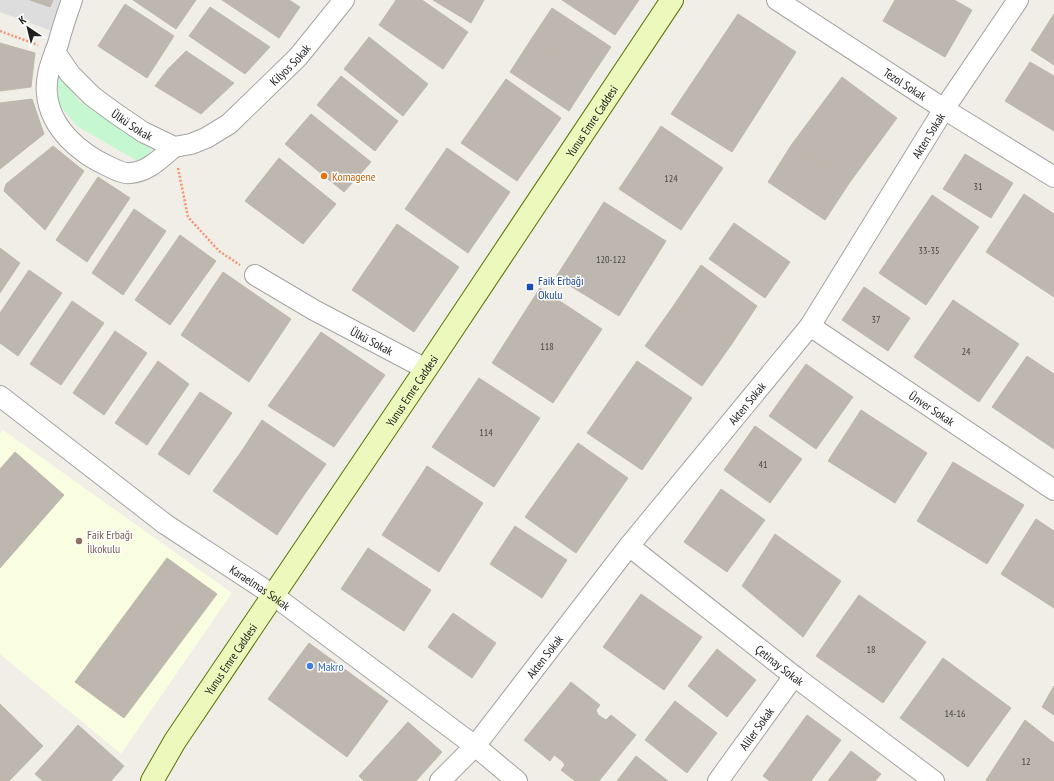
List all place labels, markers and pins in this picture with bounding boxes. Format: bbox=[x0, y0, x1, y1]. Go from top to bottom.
place label: Komagene bbox=[332, 169, 376, 184]
marker: Komagene bbox=[319, 171, 329, 181]
place label: Faik Erbağı Okulu bbox=[538, 273, 584, 302]
marker: Faik Erbağı Okulu bbox=[525, 282, 535, 292]
place label: Faik Erbağı İlkokulu bbox=[87, 527, 133, 556]
marker: Faik Erbağı İlkokulu bbox=[74, 536, 84, 546]
place label: Makro bbox=[318, 659, 344, 674]
marker: Makro bbox=[305, 661, 315, 671]

